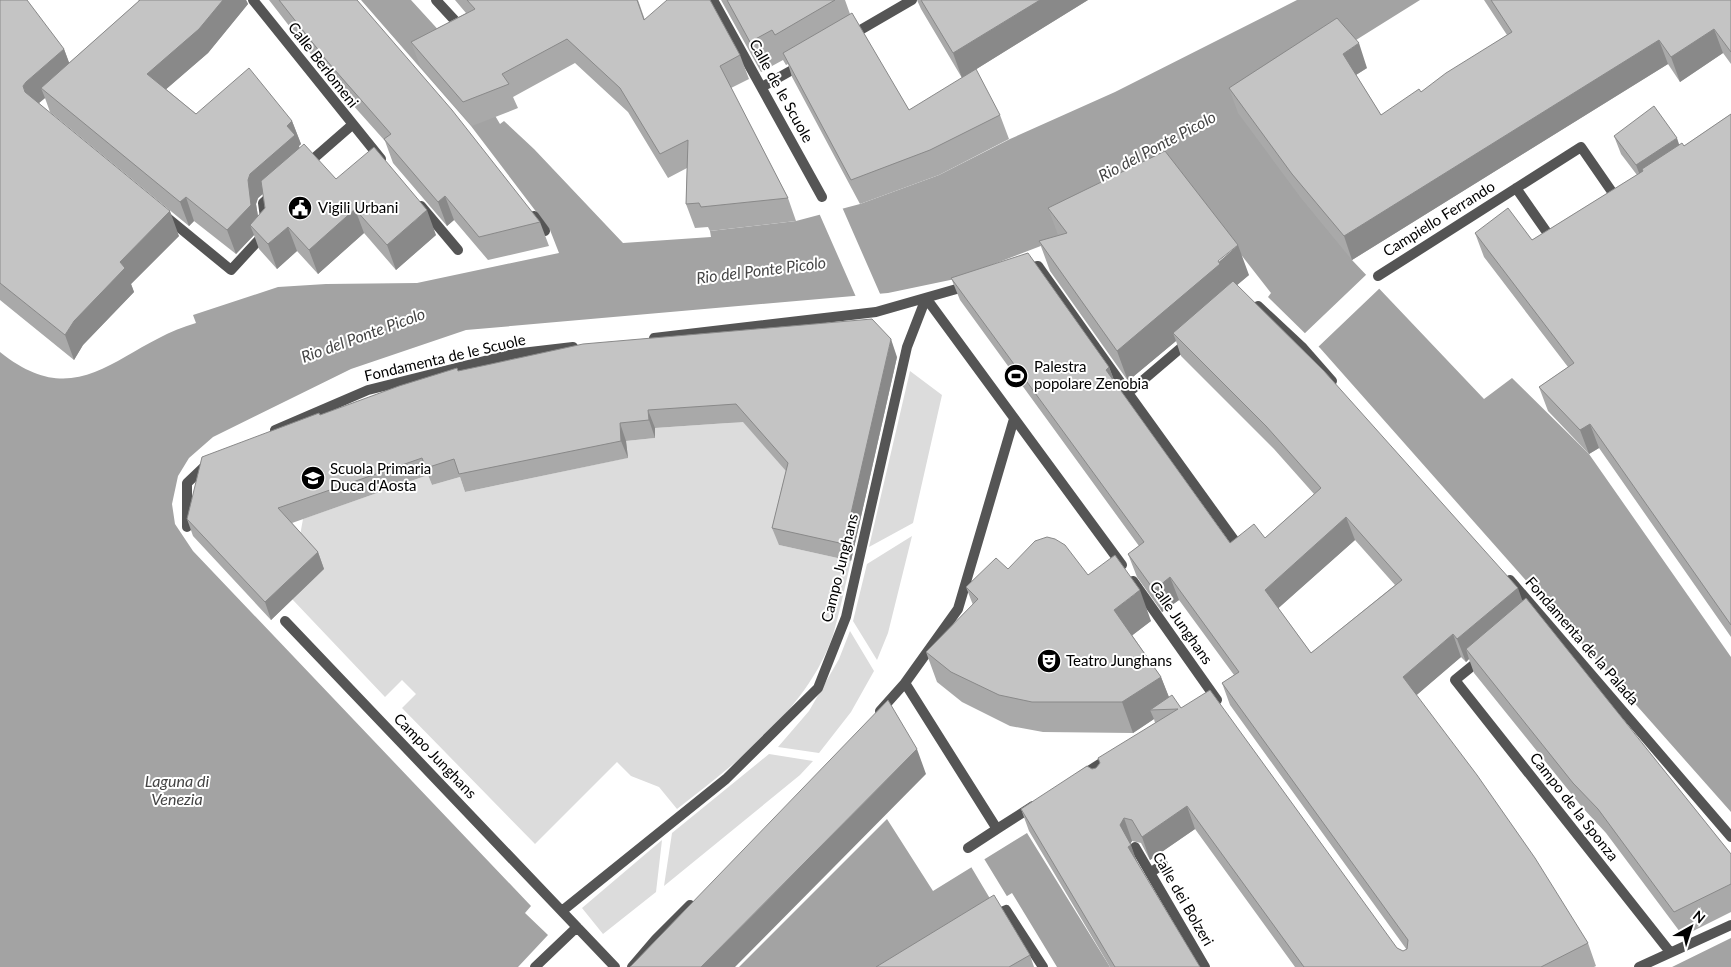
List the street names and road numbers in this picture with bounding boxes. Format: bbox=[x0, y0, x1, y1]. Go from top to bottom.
street label: Calle Berlomeni bbox=[285, 18, 363, 111]
street label: Calle de le Scuole bbox=[746, 36, 818, 145]
street label: Campiello Ferrando bbox=[1379, 176, 1498, 260]
street label: Fondamenta de le Scuole bbox=[362, 330, 527, 384]
street label: Campo Junghans bbox=[817, 511, 861, 624]
street label: Fondamenta de la Palada bbox=[1522, 573, 1643, 708]
street label: Calle Junghans bbox=[1147, 577, 1217, 667]
street label: Campo Junghans bbox=[391, 709, 481, 802]
street label: Campo de la Sponza bbox=[1527, 748, 1623, 864]
street label: Calle dei Bolzeri bbox=[1150, 848, 1218, 949]

